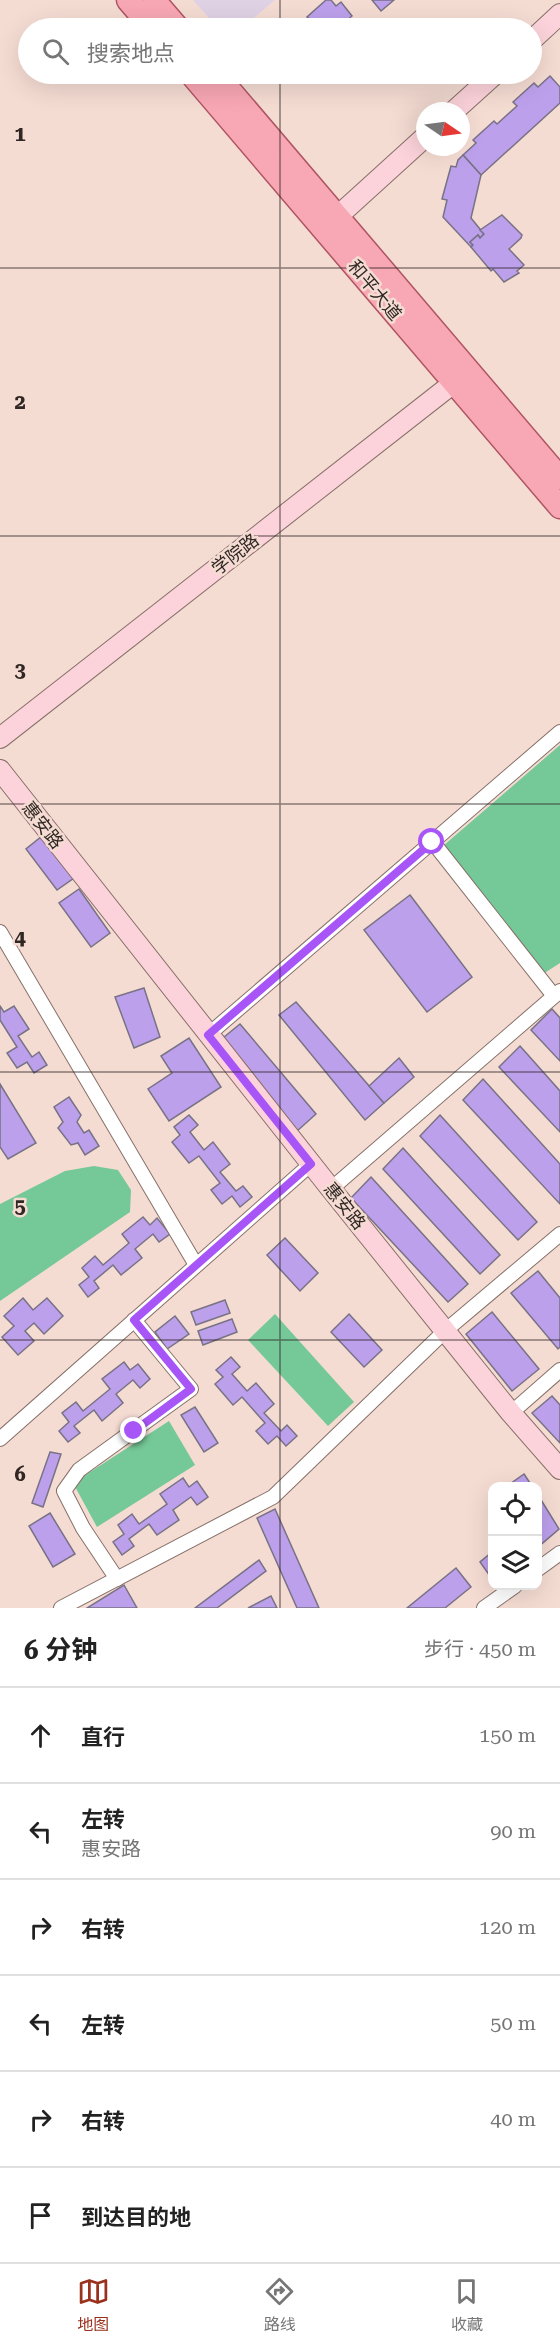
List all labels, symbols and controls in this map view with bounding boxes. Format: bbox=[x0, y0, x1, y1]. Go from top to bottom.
search box bbox=[18, 18, 542, 84]
icon: search bbox=[39, 35, 72, 68]
text: 搜索地点 bbox=[87, 41, 175, 66]
north arrow bbox=[416, 102, 470, 156]
text: 1 bbox=[14, 122, 26, 146]
street label: 和平大道 bbox=[344, 256, 406, 324]
text: 2 bbox=[14, 390, 26, 414]
street label: 学院路 bbox=[207, 529, 263, 579]
text: 3 bbox=[14, 658, 26, 682]
street label: 惠安路 bbox=[18, 797, 68, 853]
route start bbox=[418, 828, 444, 854]
text: 4 bbox=[14, 926, 26, 950]
street label: 惠安路 bbox=[320, 1178, 370, 1234]
text: 5 bbox=[14, 1194, 26, 1218]
route end bbox=[120, 1417, 146, 1443]
text: 6 bbox=[14, 1462, 26, 1486]
map controls bbox=[488, 1482, 542, 1590]
button: locate bbox=[488, 1482, 542, 1536]
button: layers bbox=[488, 1536, 542, 1590]
text: 6 分钟 bbox=[24, 1635, 97, 1665]
text: 步行 · 450 m bbox=[424, 1637, 536, 1661]
icon: ahead bbox=[24, 1719, 57, 1752]
text: 150 m bbox=[479, 1723, 536, 1747]
text: 直行 bbox=[81, 1725, 125, 1750]
text: 左转 bbox=[81, 1807, 125, 1832]
icon: left bbox=[24, 1815, 57, 1848]
text: 90 m bbox=[490, 1819, 536, 1843]
text: 惠安路 bbox=[81, 1837, 141, 1861]
icon: right bbox=[24, 1911, 57, 1944]
text: 120 m bbox=[479, 1915, 536, 1939]
text: 右转 bbox=[81, 1917, 125, 1942]
icon: left bbox=[24, 2007, 57, 2040]
text: 50 m bbox=[490, 2011, 536, 2035]
text: 左转 bbox=[81, 2013, 125, 2038]
icon: right bbox=[24, 2103, 57, 2136]
text: 40 m bbox=[490, 2107, 536, 2131]
text: 右转 bbox=[81, 2109, 125, 2134]
icon: arrive bbox=[24, 2199, 57, 2232]
text: 到达目的地 bbox=[81, 2205, 191, 2230]
tab: 地图 bbox=[77, 2275, 110, 2335]
tab: 路线 bbox=[263, 2275, 296, 2335]
tab: 收藏 bbox=[450, 2275, 483, 2335]

